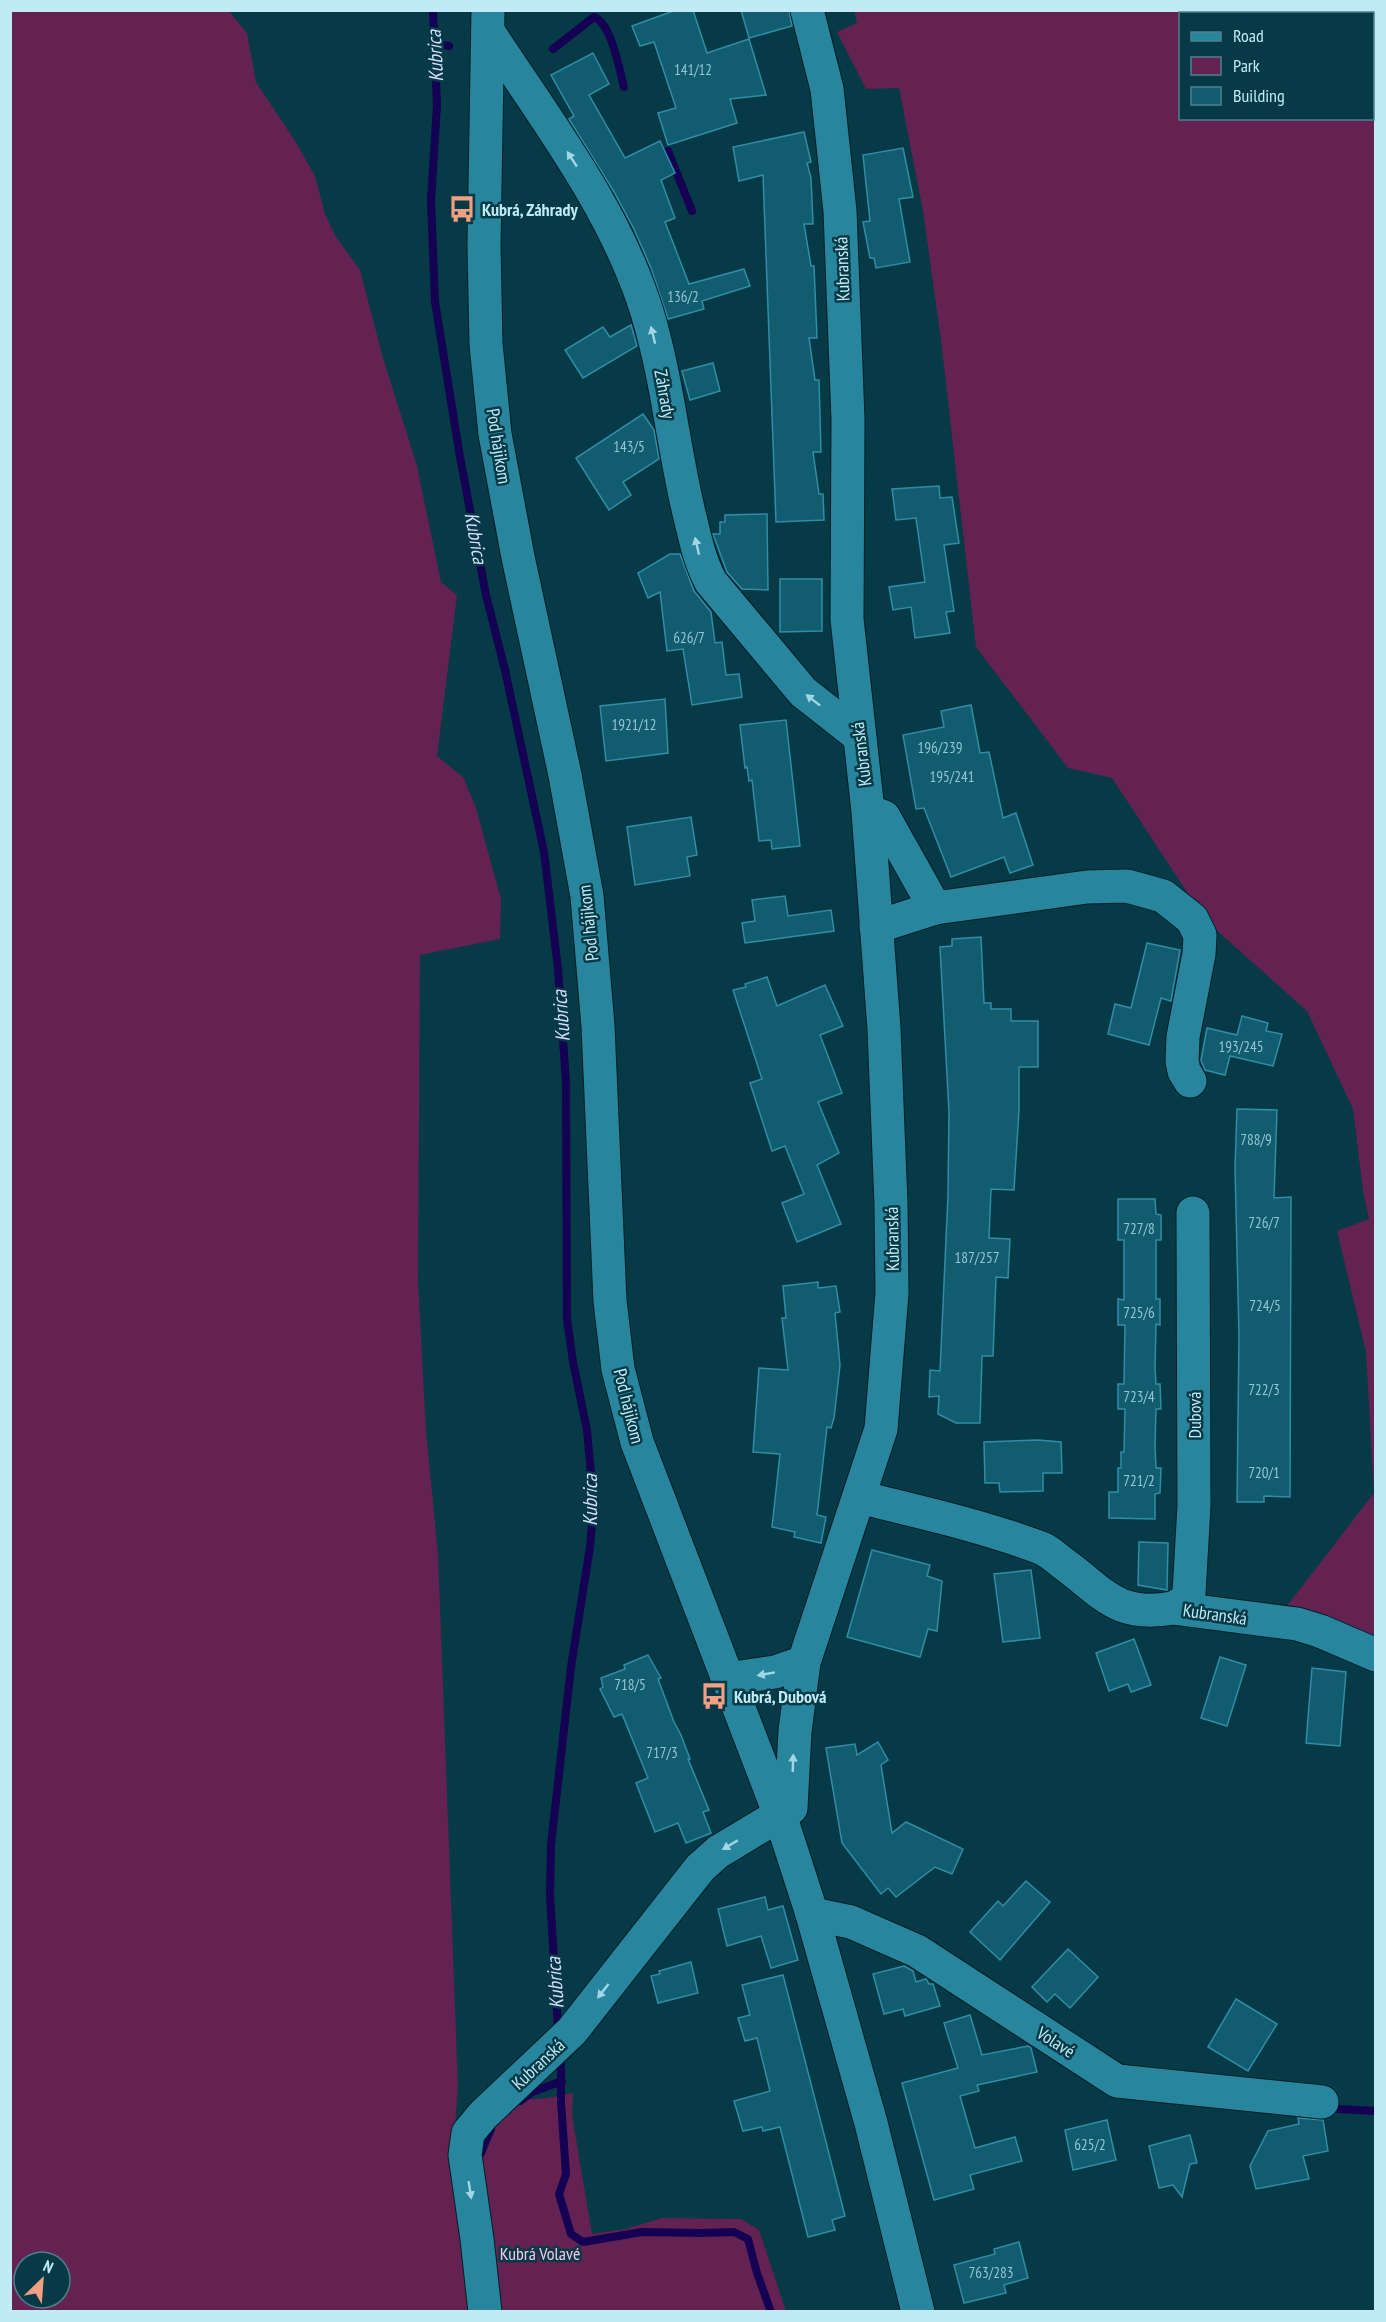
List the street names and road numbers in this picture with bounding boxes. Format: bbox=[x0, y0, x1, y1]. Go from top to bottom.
street label: Kubranská bbox=[829, 236, 855, 302]
street label: Záhrady bbox=[649, 368, 681, 421]
street label: Pod hájikom bbox=[482, 407, 516, 485]
street label: Kubranská bbox=[846, 721, 876, 787]
street label: Pod hájikom bbox=[573, 884, 603, 962]
street label: Kubranská bbox=[880, 1207, 904, 1271]
street label: Pod hájikom bbox=[609, 1366, 649, 1446]
street label: Dubová bbox=[1183, 1392, 1206, 1438]
street label: Kubranská bbox=[1182, 1598, 1248, 1630]
street label: Volavé bbox=[1032, 2021, 1079, 2063]
street label: Kubranská bbox=[507, 2034, 569, 2094]

